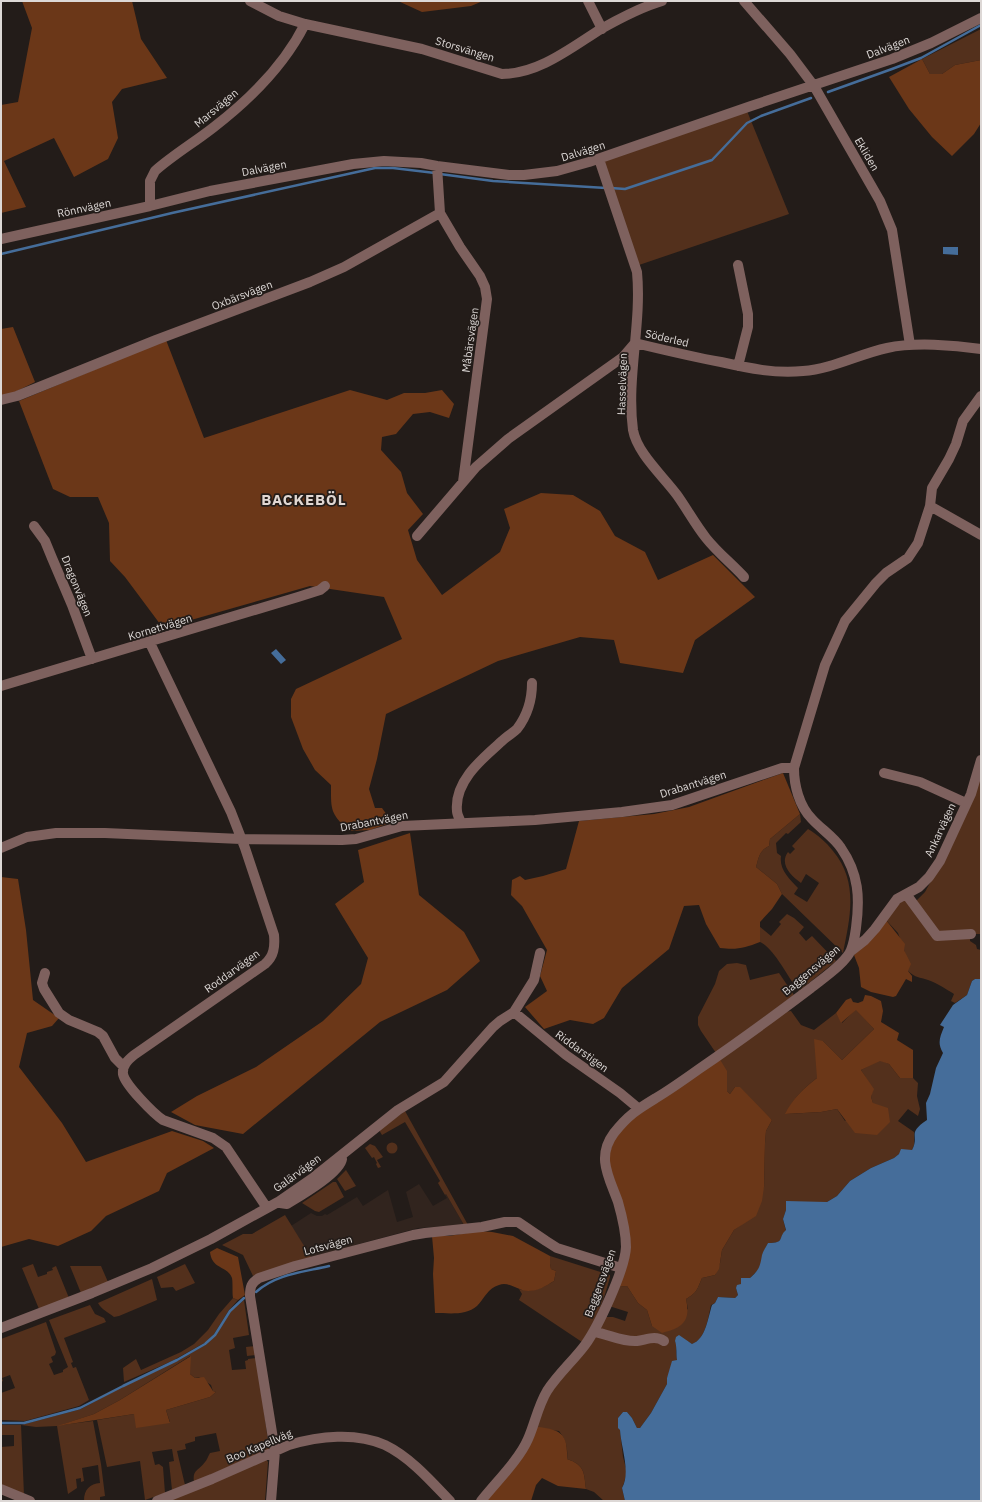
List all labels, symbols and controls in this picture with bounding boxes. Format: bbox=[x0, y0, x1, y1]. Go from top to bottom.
street label: Dalvägen bbox=[864, 32, 912, 62]
street label: Storsvängen bbox=[434, 33, 496, 65]
street label: Marsvägen bbox=[191, 86, 241, 130]
street label: Ekliden bbox=[852, 135, 882, 173]
street label: Dalvägen bbox=[559, 138, 607, 164]
street label: Dalvägen bbox=[240, 157, 288, 179]
street label: Rönnvägen bbox=[56, 195, 112, 221]
street label: Oxbärsvägen bbox=[210, 277, 274, 313]
street label: Måbärsvägen bbox=[459, 307, 481, 373]
street label: Söderled bbox=[644, 326, 690, 350]
street label: Hasselvägen bbox=[614, 353, 630, 415]
district label: BACKEBÖL bbox=[261, 490, 347, 509]
street label: Dragonvägen bbox=[58, 553, 96, 619]
street label: Kornettvägen bbox=[126, 611, 194, 643]
street label: Drabantvägen bbox=[658, 767, 728, 801]
street label: Ankarvägen bbox=[921, 801, 959, 859]
street label: Drabantvägen bbox=[339, 808, 409, 834]
street label: Baggensvägen bbox=[779, 942, 843, 998]
street label: Roddarvägen bbox=[202, 946, 262, 996]
street label: Riddarstigen bbox=[553, 1027, 611, 1075]
street label: Galärvägen bbox=[270, 1151, 324, 1195]
street label: Lotsvägen bbox=[302, 1232, 354, 1258]
street label: Baggensvägen bbox=[581, 1247, 619, 1319]
street label: Boo Kapellväg bbox=[224, 1426, 294, 1466]

